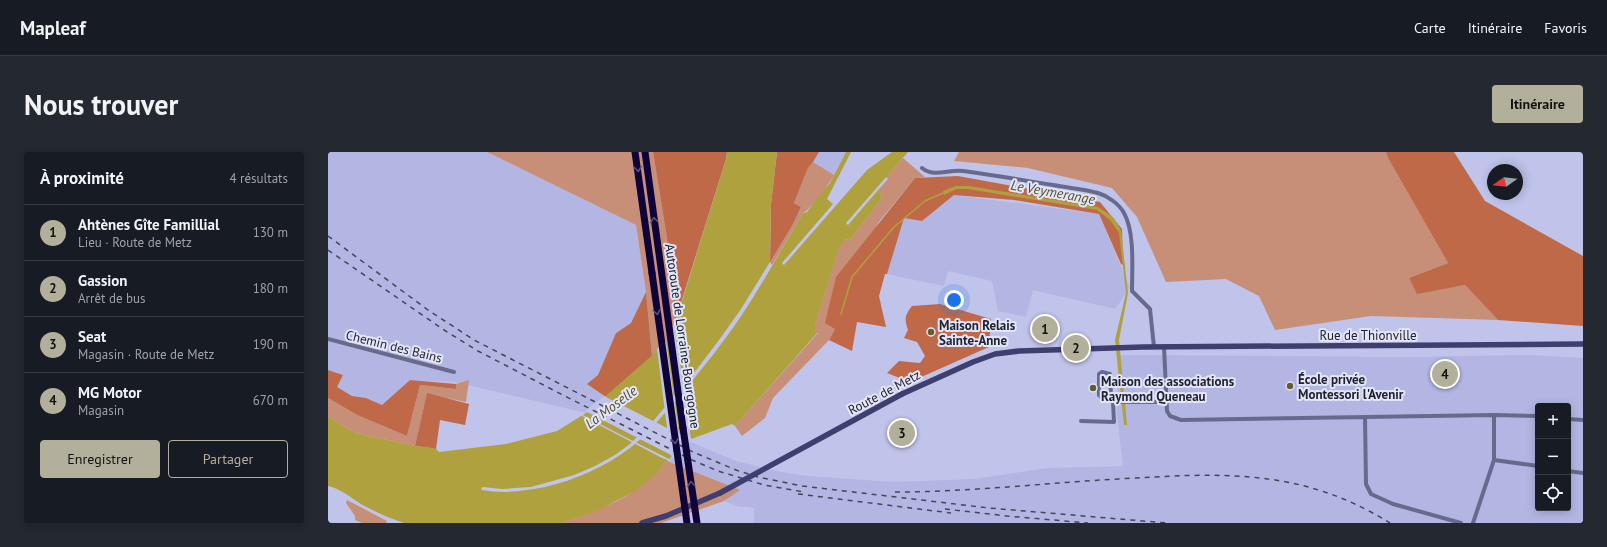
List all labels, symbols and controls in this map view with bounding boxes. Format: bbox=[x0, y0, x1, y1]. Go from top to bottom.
text: Mapleaf bbox=[20, 16, 86, 40]
text: Carte bbox=[1414, 19, 1446, 37]
text: Itinéraire bbox=[1468, 19, 1522, 37]
text: Favoris bbox=[1544, 19, 1587, 37]
button: Itinéraire bbox=[1492, 85, 1583, 123]
text: Nous trouver bbox=[24, 86, 178, 123]
north arrow bbox=[1487, 164, 1523, 200]
one-way arrow bbox=[633, 166, 642, 172]
text: À proximité bbox=[40, 167, 124, 189]
text: 4 résultats bbox=[229, 170, 288, 187]
water label: Le Veymerange bbox=[1009, 176, 1097, 208]
text: Ahtènes Gîte Famillial bbox=[78, 215, 219, 234]
one-way arrow bbox=[650, 217, 659, 223]
text: 1 bbox=[49, 224, 57, 241]
text: 130 m bbox=[253, 224, 288, 241]
text: Lieu · Route de Metz bbox=[78, 234, 192, 251]
street label: Autoroute de Lorraine-Bourgogne bbox=[661, 243, 704, 430]
text: Gassion bbox=[78, 271, 128, 290]
text: 2 bbox=[49, 280, 57, 297]
text: 180 m bbox=[253, 280, 288, 297]
text: Arrêt de bus bbox=[78, 290, 146, 307]
your location bbox=[944, 290, 964, 310]
one-way arrow bbox=[652, 309, 661, 315]
pin: 1 bbox=[1032, 314, 1058, 344]
place label: Maison Relais Sainte-Anne bbox=[939, 317, 1016, 349]
street label: Chemin des Bains bbox=[344, 326, 444, 367]
text: Seat bbox=[78, 327, 106, 346]
marker: Maison Relais Sainte-Anne bbox=[926, 327, 936, 337]
street label: Rue de Thionville bbox=[1319, 327, 1417, 344]
pin: 2 bbox=[1063, 333, 1089, 363]
text: 3 bbox=[49, 336, 57, 353]
text: 190 m bbox=[253, 336, 288, 353]
text: Magasin · Route de Metz bbox=[78, 346, 214, 363]
pin: 4 bbox=[1432, 359, 1458, 389]
street label: Route de Metz bbox=[845, 366, 924, 419]
place label: École privée Montessori l'Avenir bbox=[1298, 371, 1404, 403]
place label: Maison des associations Raymond Queneau bbox=[1101, 373, 1235, 405]
water label: La Moselle bbox=[581, 381, 641, 432]
marker: École privée Montessori l'Avenir bbox=[1285, 381, 1295, 391]
text: MG Motor bbox=[78, 383, 141, 402]
marker: Maison des associations Raymond Queneau bbox=[1088, 383, 1098, 393]
text: 4 bbox=[49, 392, 57, 409]
text: 670 m bbox=[253, 392, 288, 409]
text: Magasin bbox=[78, 402, 124, 419]
map controls bbox=[1535, 403, 1571, 511]
button: + bbox=[1535, 403, 1571, 439]
pin: 3 bbox=[889, 418, 915, 448]
one-way arrow bbox=[670, 438, 679, 444]
button: − bbox=[1535, 439, 1571, 475]
button: Enregistrer bbox=[40, 440, 160, 478]
button: Partager bbox=[168, 440, 288, 478]
button: locate bbox=[1535, 475, 1571, 511]
one-way arrow bbox=[687, 481, 696, 487]

